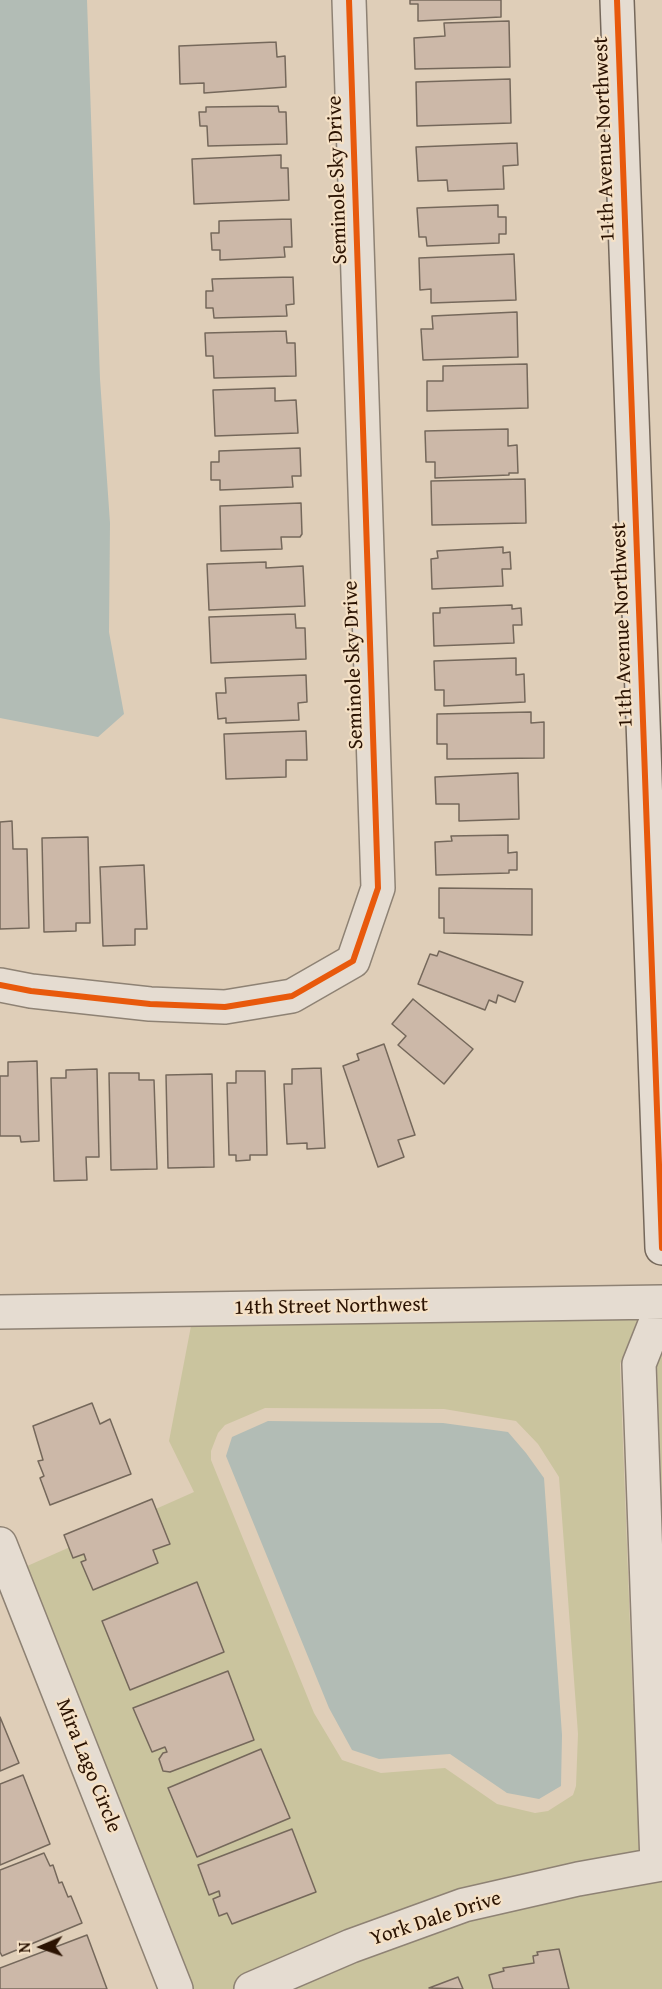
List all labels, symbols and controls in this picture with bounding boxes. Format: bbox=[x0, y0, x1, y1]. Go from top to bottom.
street label: 11th Avenue Northwest bbox=[589, 36, 621, 242]
street label: Seminole Sky Drive bbox=[322, 95, 354, 265]
street label: 11th Avenue Northwest bbox=[607, 522, 639, 728]
street label: Seminole Sky Drive bbox=[338, 580, 370, 750]
street label: 14th Street Northwest bbox=[234, 1293, 428, 1321]
street label: Mira Lago Circle bbox=[50, 1695, 126, 1837]
street label: York Dale Drive bbox=[367, 1886, 505, 1952]
north arrow bbox=[12, 1917, 72, 1977]
text: N bbox=[12, 1942, 36, 1953]

